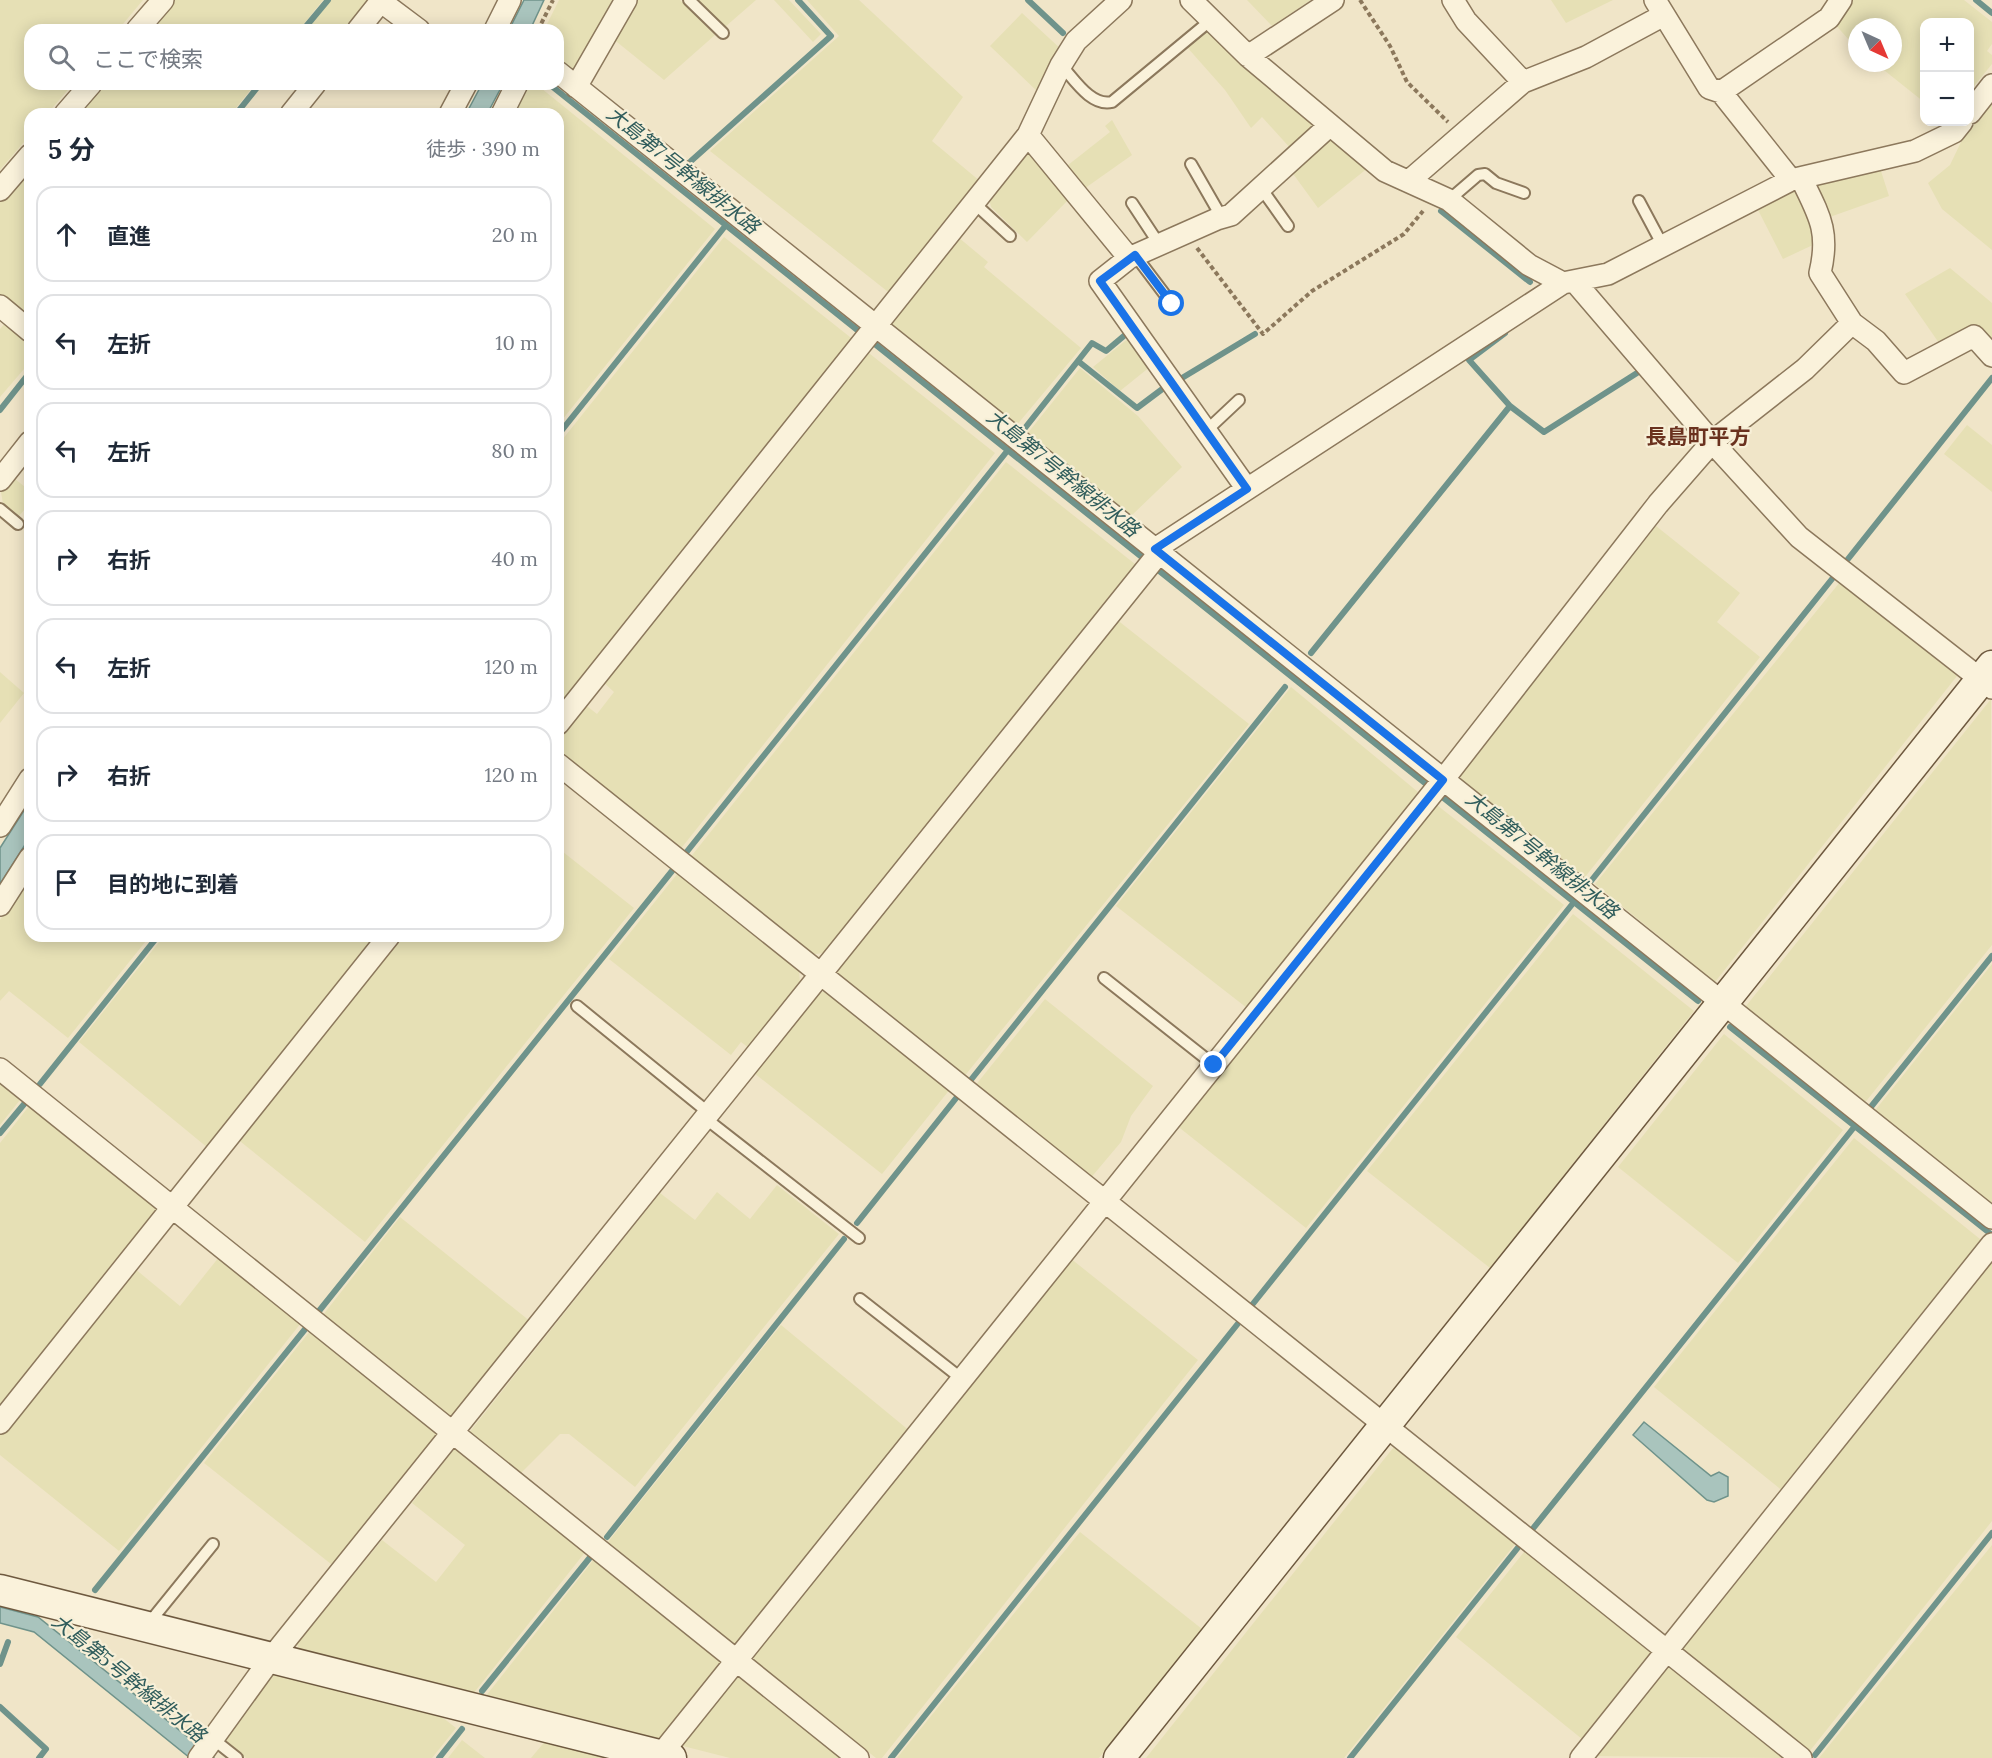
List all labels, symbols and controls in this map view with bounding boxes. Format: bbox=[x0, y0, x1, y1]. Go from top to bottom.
north arrow bbox=[1848, 18, 1902, 72]
map controls bbox=[1920, 18, 1974, 126]
button: + bbox=[1920, 18, 1974, 72]
search box bbox=[24, 24, 564, 90]
icon: search bbox=[45, 41, 78, 74]
text: ここで検索 bbox=[93, 45, 203, 73]
button: − bbox=[1920, 72, 1974, 126]
water label: 大島第7号幹線排水路 bbox=[602, 100, 766, 240]
text: 5 分 bbox=[48, 133, 95, 166]
text: 徒歩 · 390 m bbox=[426, 136, 540, 161]
icon: ahead bbox=[50, 218, 83, 251]
text: 直進 bbox=[107, 222, 151, 250]
text: 20 m bbox=[492, 222, 538, 247]
route start bbox=[1158, 290, 1184, 316]
icon: left bbox=[50, 326, 83, 359]
text: 左折 bbox=[107, 330, 151, 358]
text: 10 m bbox=[495, 330, 538, 355]
water label: 大島第7号幹線排水路 bbox=[982, 403, 1146, 543]
district label: 長島町平方 bbox=[1646, 423, 1751, 450]
icon: left bbox=[50, 434, 83, 467]
text: 左折 bbox=[107, 438, 151, 466]
text: 80 m bbox=[491, 438, 538, 463]
icon: right bbox=[50, 542, 83, 575]
text: 右折 bbox=[107, 546, 151, 574]
text: 40 m bbox=[492, 546, 538, 571]
icon: left bbox=[50, 650, 83, 683]
text: 左折 bbox=[107, 654, 151, 682]
text: 120 m bbox=[484, 654, 538, 679]
icon: right bbox=[50, 758, 83, 791]
text: 右折 bbox=[107, 762, 151, 790]
text: 120 m bbox=[484, 762, 538, 787]
water label: 大島第7号幹線排水路 bbox=[1461, 785, 1625, 925]
icon: arrive bbox=[50, 866, 83, 899]
text: 目的地に到着 bbox=[107, 870, 239, 898]
route end bbox=[1200, 1051, 1226, 1077]
water label: 大島第5号幹線排水路 bbox=[47, 1608, 213, 1749]

